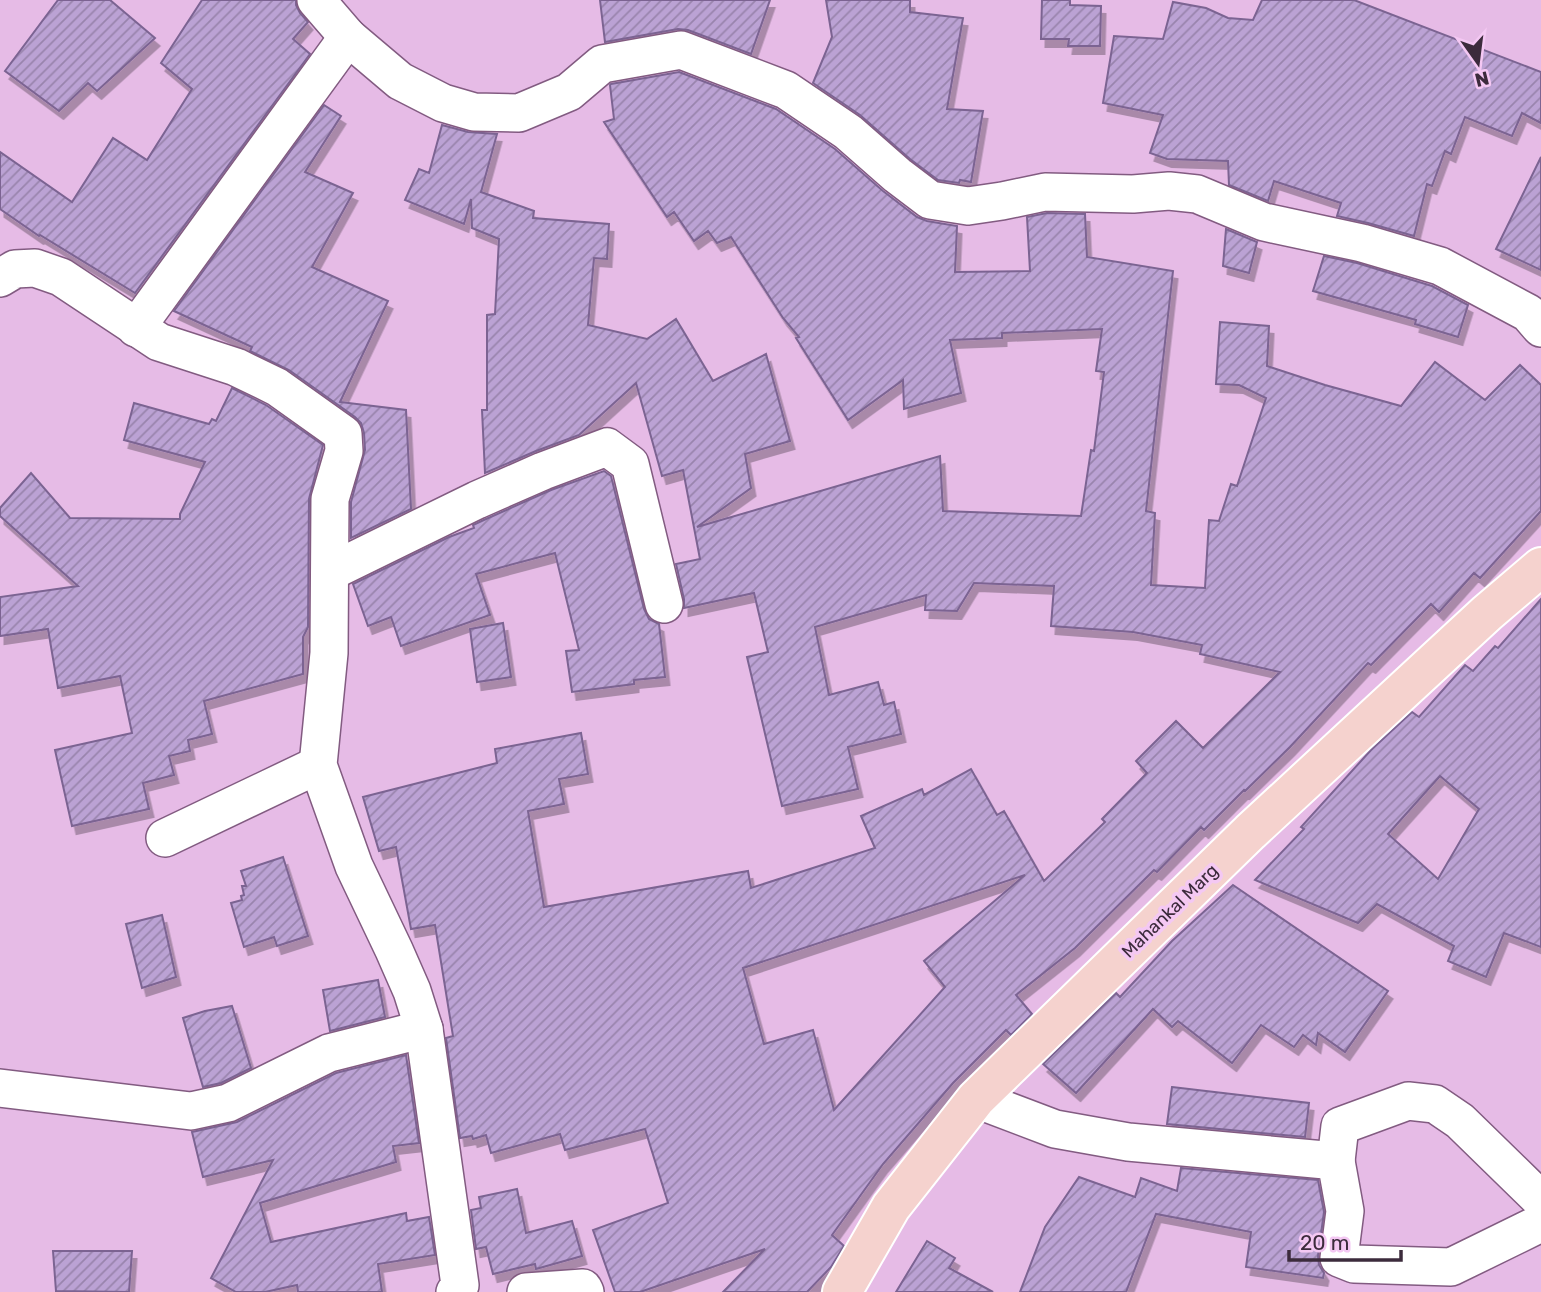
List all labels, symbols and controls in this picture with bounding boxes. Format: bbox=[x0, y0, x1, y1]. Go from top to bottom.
north arrow bbox=[1443, 28, 1513, 98]
text: N bbox=[1473, 66, 1491, 92]
street label: Mahankal Marg bbox=[1117, 860, 1223, 962]
scale bar bbox=[1289, 1218, 1401, 1262]
text: 20 m bbox=[1300, 1230, 1349, 1255]

